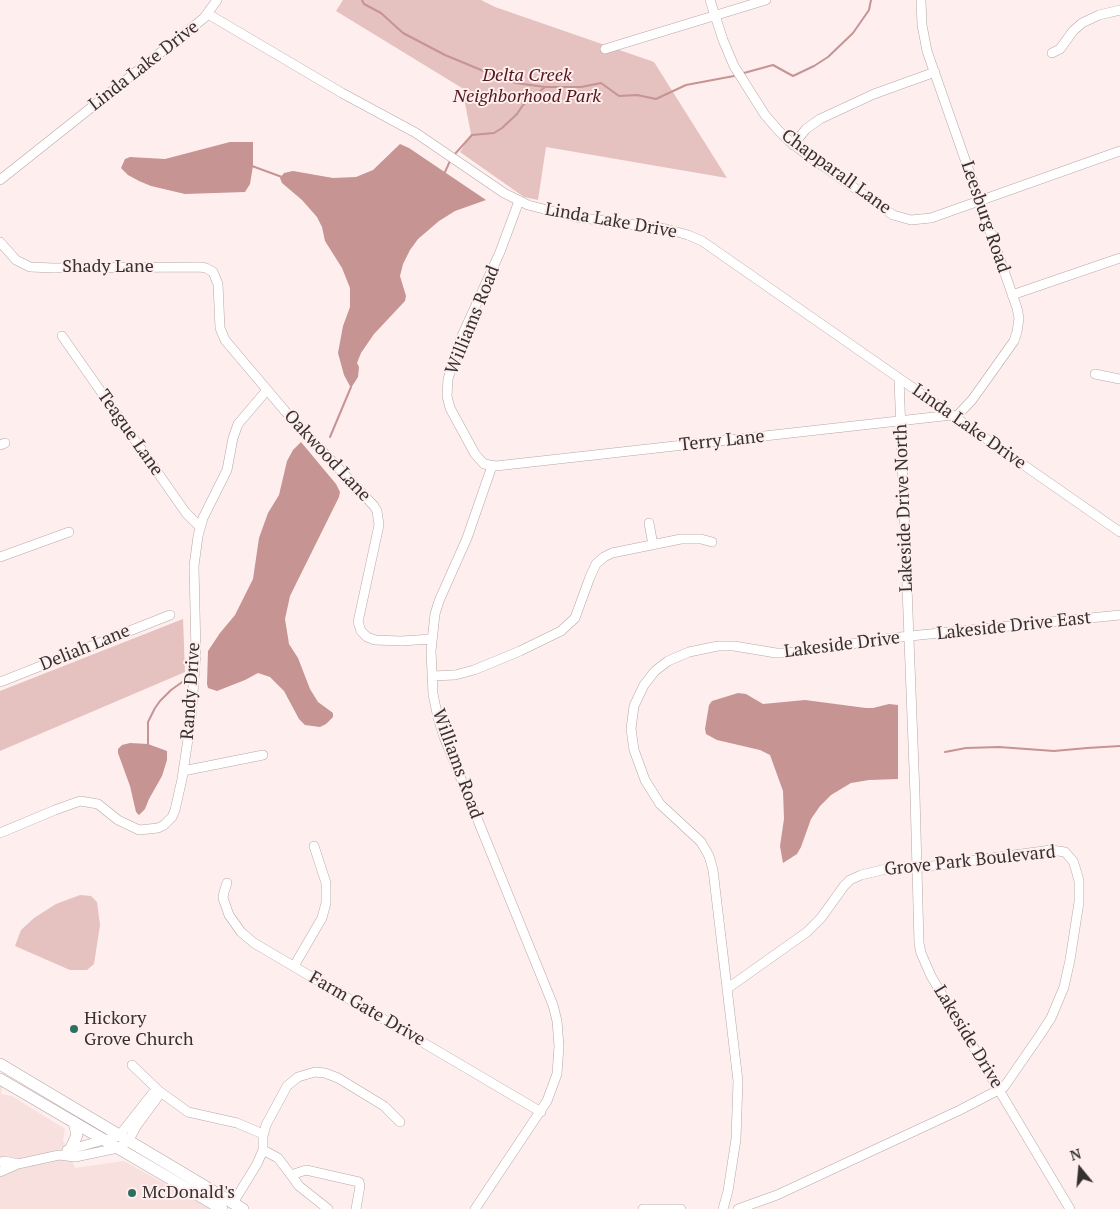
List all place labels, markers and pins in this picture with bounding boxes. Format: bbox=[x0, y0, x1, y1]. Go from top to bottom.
place label: Hickory Grove Church bbox=[84, 1008, 194, 1050]
marker: Hickory Grove Church bbox=[68, 1023, 80, 1035]
place label: McDonald's bbox=[142, 1182, 235, 1204]
marker: McDonald's bbox=[126, 1187, 138, 1199]

